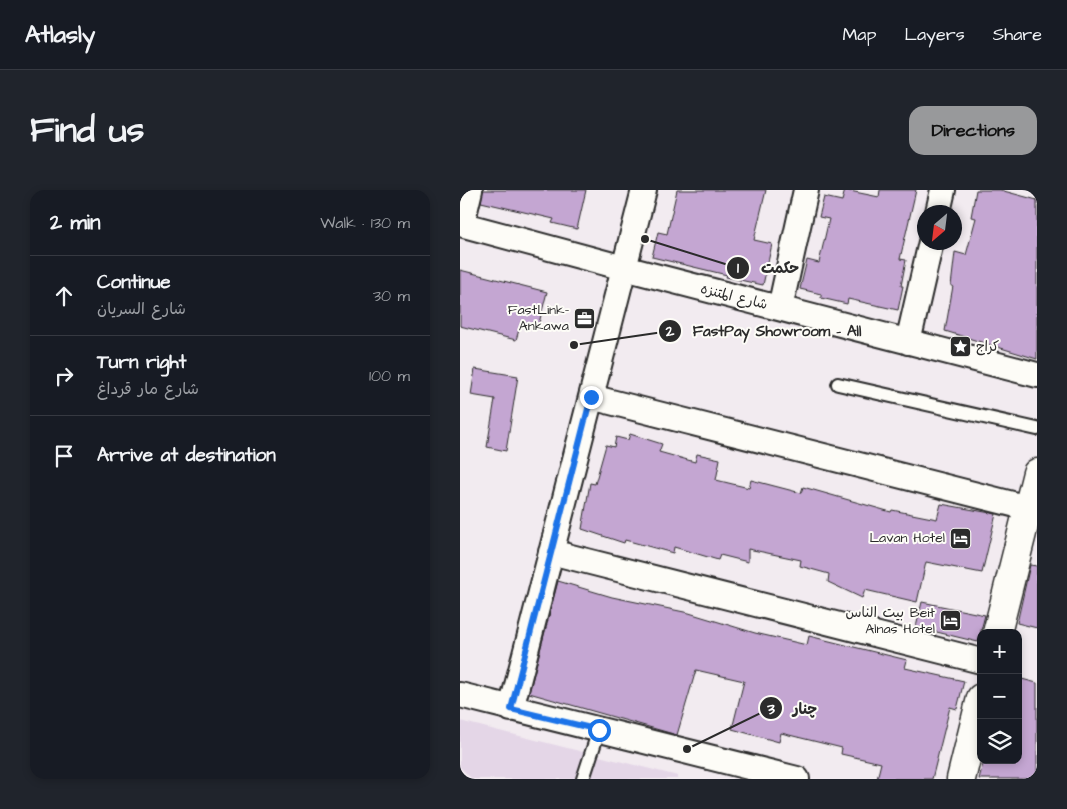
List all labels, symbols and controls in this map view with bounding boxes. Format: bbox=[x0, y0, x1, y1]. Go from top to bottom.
text: Atlasly bbox=[25, 18, 95, 52]
text: Map bbox=[842, 22, 876, 47]
text: Layers bbox=[904, 22, 965, 47]
text: Share bbox=[993, 22, 1042, 47]
text: Find us bbox=[30, 106, 144, 155]
button: Directions bbox=[909, 106, 1037, 155]
north arrow bbox=[917, 205, 962, 250]
text: 2 min bbox=[50, 208, 100, 237]
text: Walk · 130 m bbox=[320, 212, 410, 234]
callout: حكمت bbox=[726, 253, 809, 283]
text: 1 bbox=[737, 258, 739, 279]
text: حكمت bbox=[761, 258, 799, 279]
text: Continue bbox=[97, 269, 171, 296]
street label: شارع المتنزه bbox=[698, 279, 770, 315]
icon: ahead bbox=[50, 282, 78, 310]
text: 30 m bbox=[373, 285, 410, 307]
text: شارع السريان bbox=[97, 298, 186, 320]
place label: FastLink- Ankawa bbox=[508, 300, 570, 336]
office icon: FastLink- Ankawa bbox=[573, 306, 597, 330]
callout: FastPay Showroom - All bbox=[658, 316, 871, 346]
text: 2 bbox=[665, 321, 675, 342]
text: FastPay Showroom - All bbox=[693, 321, 862, 343]
place icon: كراج bbox=[948, 335, 972, 359]
place label: كراج bbox=[976, 337, 999, 357]
text: Turn right bbox=[97, 349, 186, 376]
icon: right bbox=[50, 362, 78, 390]
text: 100 m bbox=[369, 365, 410, 387]
text: شارع مار قرداغ bbox=[97, 378, 199, 400]
route end bbox=[580, 386, 603, 409]
icon: arrive bbox=[50, 442, 78, 470]
text: Arrive at destination bbox=[97, 442, 276, 469]
hotel icon: Lavan Hotel bbox=[949, 526, 973, 550]
place label: Lavan Hotel bbox=[869, 528, 945, 548]
place label: بيت الناس Beit Alnas Hotel bbox=[846, 603, 935, 639]
hotel icon: بيت الناس Beit Alnas Hotel bbox=[939, 609, 963, 633]
map controls bbox=[977, 629, 1022, 764]
button: + bbox=[977, 629, 1022, 674]
button: − bbox=[977, 674, 1022, 719]
callout: چنار bbox=[758, 693, 828, 723]
text: 3 bbox=[766, 699, 775, 720]
text: چنار bbox=[791, 699, 817, 720]
route start bbox=[588, 719, 611, 742]
button: layers bbox=[977, 719, 1022, 764]

